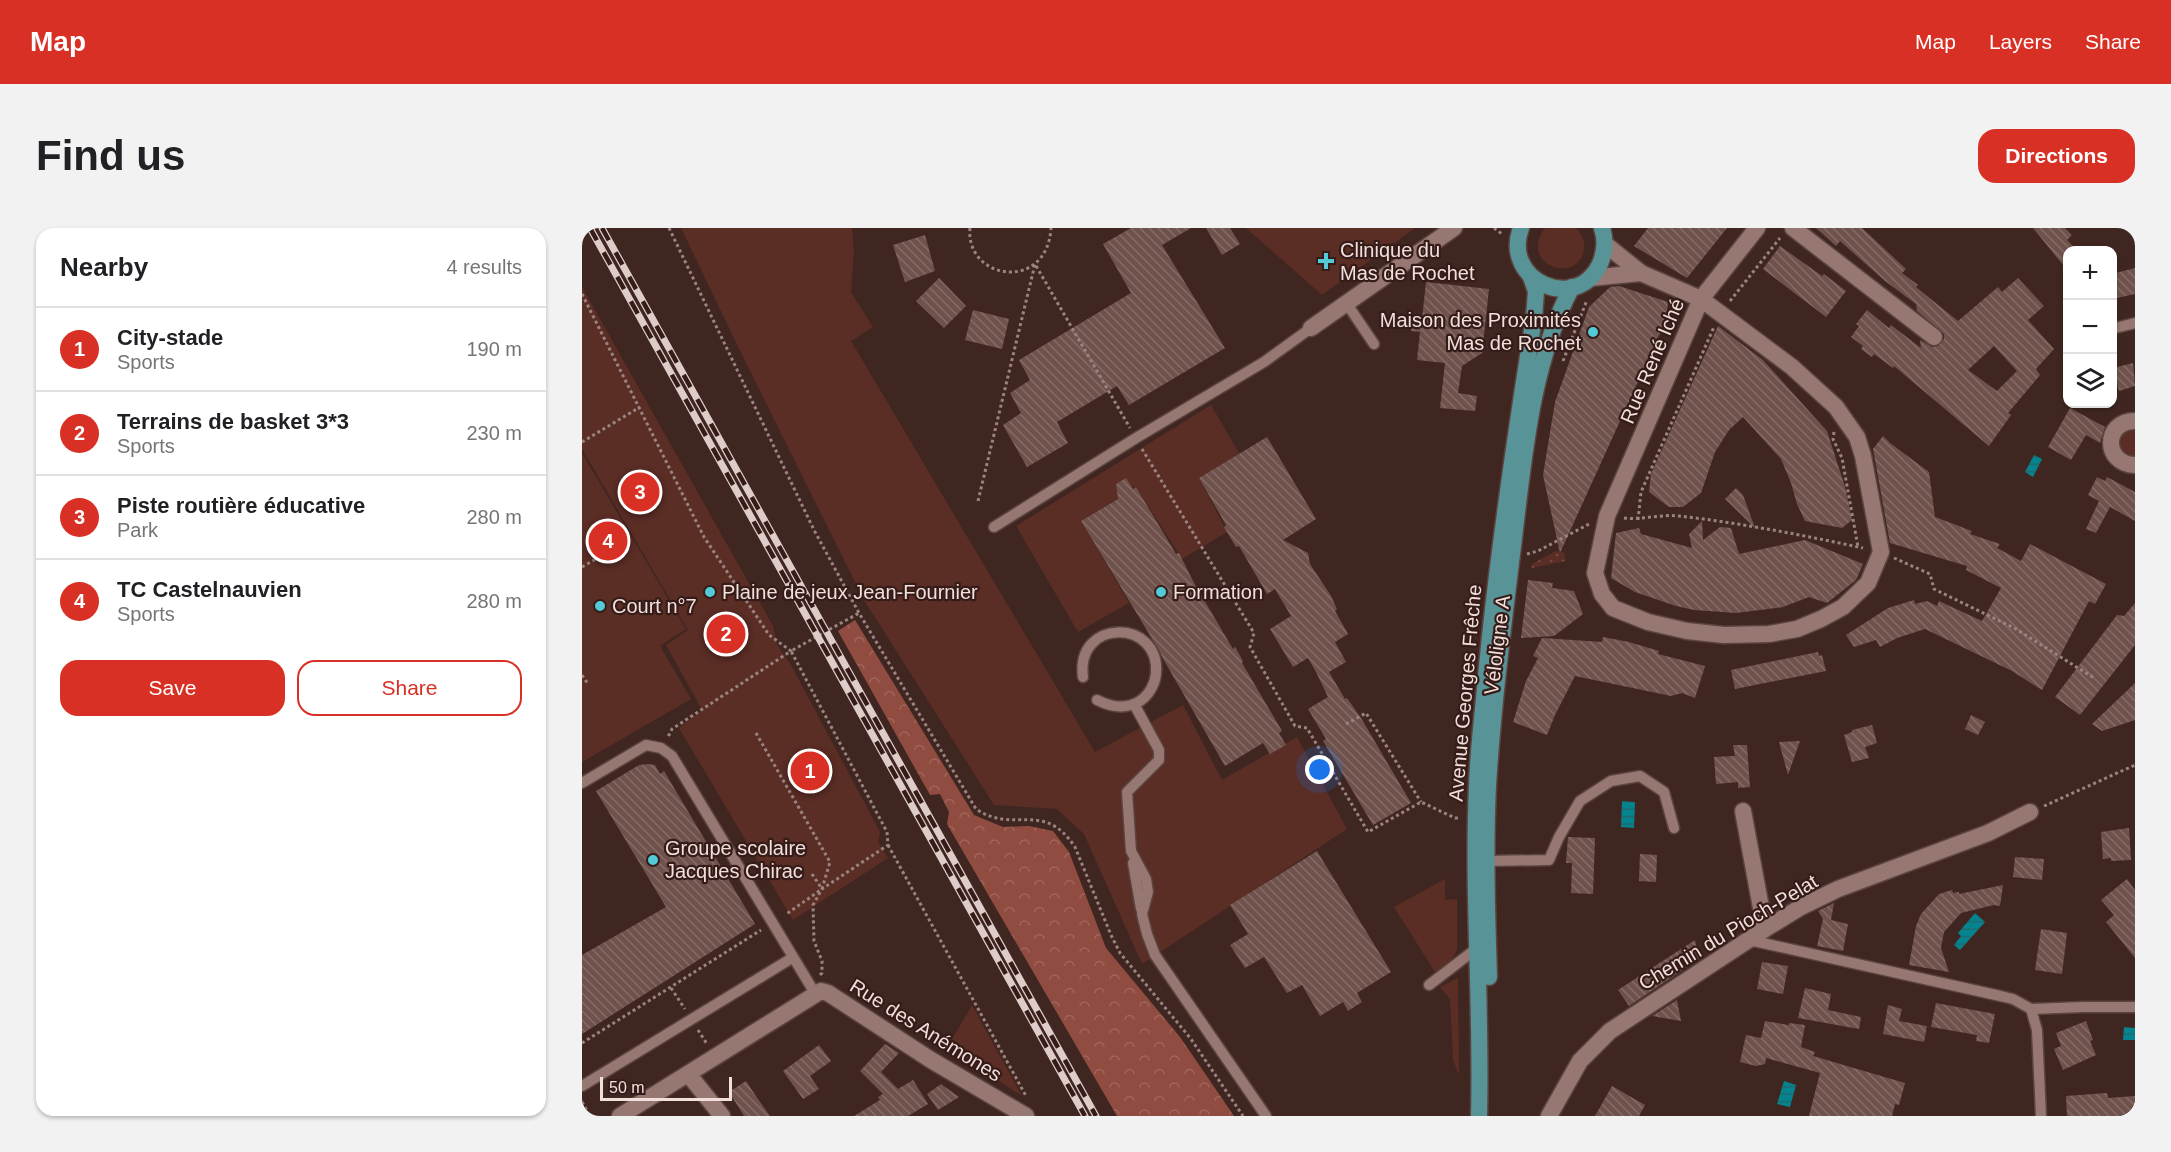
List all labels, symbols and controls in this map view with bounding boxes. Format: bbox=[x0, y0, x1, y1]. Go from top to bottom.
text: Map bbox=[30, 26, 86, 57]
text: Map bbox=[1915, 30, 1956, 53]
text: Layers bbox=[1989, 30, 2052, 53]
text: Share bbox=[2085, 30, 2141, 53]
button: Directions bbox=[1978, 129, 2135, 183]
text: Find us bbox=[36, 132, 185, 179]
place label: Clinique du Mas de Rochet bbox=[1340, 239, 1475, 284]
map controls bbox=[2063, 246, 2117, 408]
button: + bbox=[2063, 246, 2117, 300]
text: Nearby bbox=[60, 252, 148, 282]
marker: Clinique du Mas de Rochet bbox=[1317, 252, 1335, 270]
text: 4 results bbox=[446, 256, 522, 278]
street label: Rue René Iché bbox=[1616, 295, 1688, 427]
button: − bbox=[2063, 300, 2117, 354]
place label: Maison des Proximités Mas de Rochet bbox=[1380, 309, 1581, 354]
text: City-stade bbox=[117, 325, 223, 350]
marker: Maison des Proximités Mas de Rochet bbox=[1586, 325, 1600, 339]
text: 1 bbox=[74, 338, 85, 360]
text: 190 m bbox=[466, 338, 522, 360]
text: Sports bbox=[117, 351, 175, 373]
button: layers bbox=[2063, 354, 2117, 408]
text: Terrains de basket 3*3 bbox=[117, 409, 349, 434]
text: 2 bbox=[74, 422, 85, 444]
text: 230 m bbox=[466, 422, 522, 444]
text: Sports bbox=[117, 435, 175, 457]
pin: 3 bbox=[620, 470, 660, 514]
text: Piste routière éducative bbox=[117, 493, 365, 518]
text: 3 bbox=[74, 506, 85, 528]
text: 280 m bbox=[466, 506, 522, 528]
pin: 4 bbox=[588, 518, 628, 564]
text: Park bbox=[117, 519, 158, 541]
text: TC Castelnauvien bbox=[117, 577, 302, 602]
place label: Plaine de jeux Jean-Fournier bbox=[722, 581, 978, 603]
place label: Formation bbox=[1173, 581, 1263, 603]
street label: Avenue Georges Frêche bbox=[1445, 584, 1485, 802]
marker: Plaine de jeux Jean-Fournier bbox=[703, 585, 717, 599]
marker: Formation bbox=[1154, 585, 1168, 599]
text: 4 bbox=[74, 590, 85, 612]
text: 280 m bbox=[466, 590, 522, 612]
street label: Véloligne A bbox=[1480, 593, 1514, 696]
place label: Court n°7 bbox=[612, 595, 697, 617]
marker: Court n°7 bbox=[593, 599, 607, 613]
text: Sports bbox=[117, 603, 175, 625]
pin: 2 bbox=[706, 612, 746, 656]
button: Save bbox=[60, 660, 285, 716]
button: Share bbox=[297, 660, 522, 716]
pin: 1 bbox=[790, 748, 830, 794]
your location bbox=[1305, 755, 1334, 784]
place label: Groupe scolaire Jacques Chirac bbox=[665, 837, 806, 882]
marker: Groupe scolaire Jacques Chirac bbox=[646, 853, 660, 867]
street label: Chemin du Pioch-Pelat bbox=[1635, 870, 1822, 994]
street label: Rue des Anémones bbox=[846, 974, 1006, 1086]
scale bar bbox=[600, 1074, 732, 1102]
text: 50 m bbox=[609, 1079, 645, 1096]

